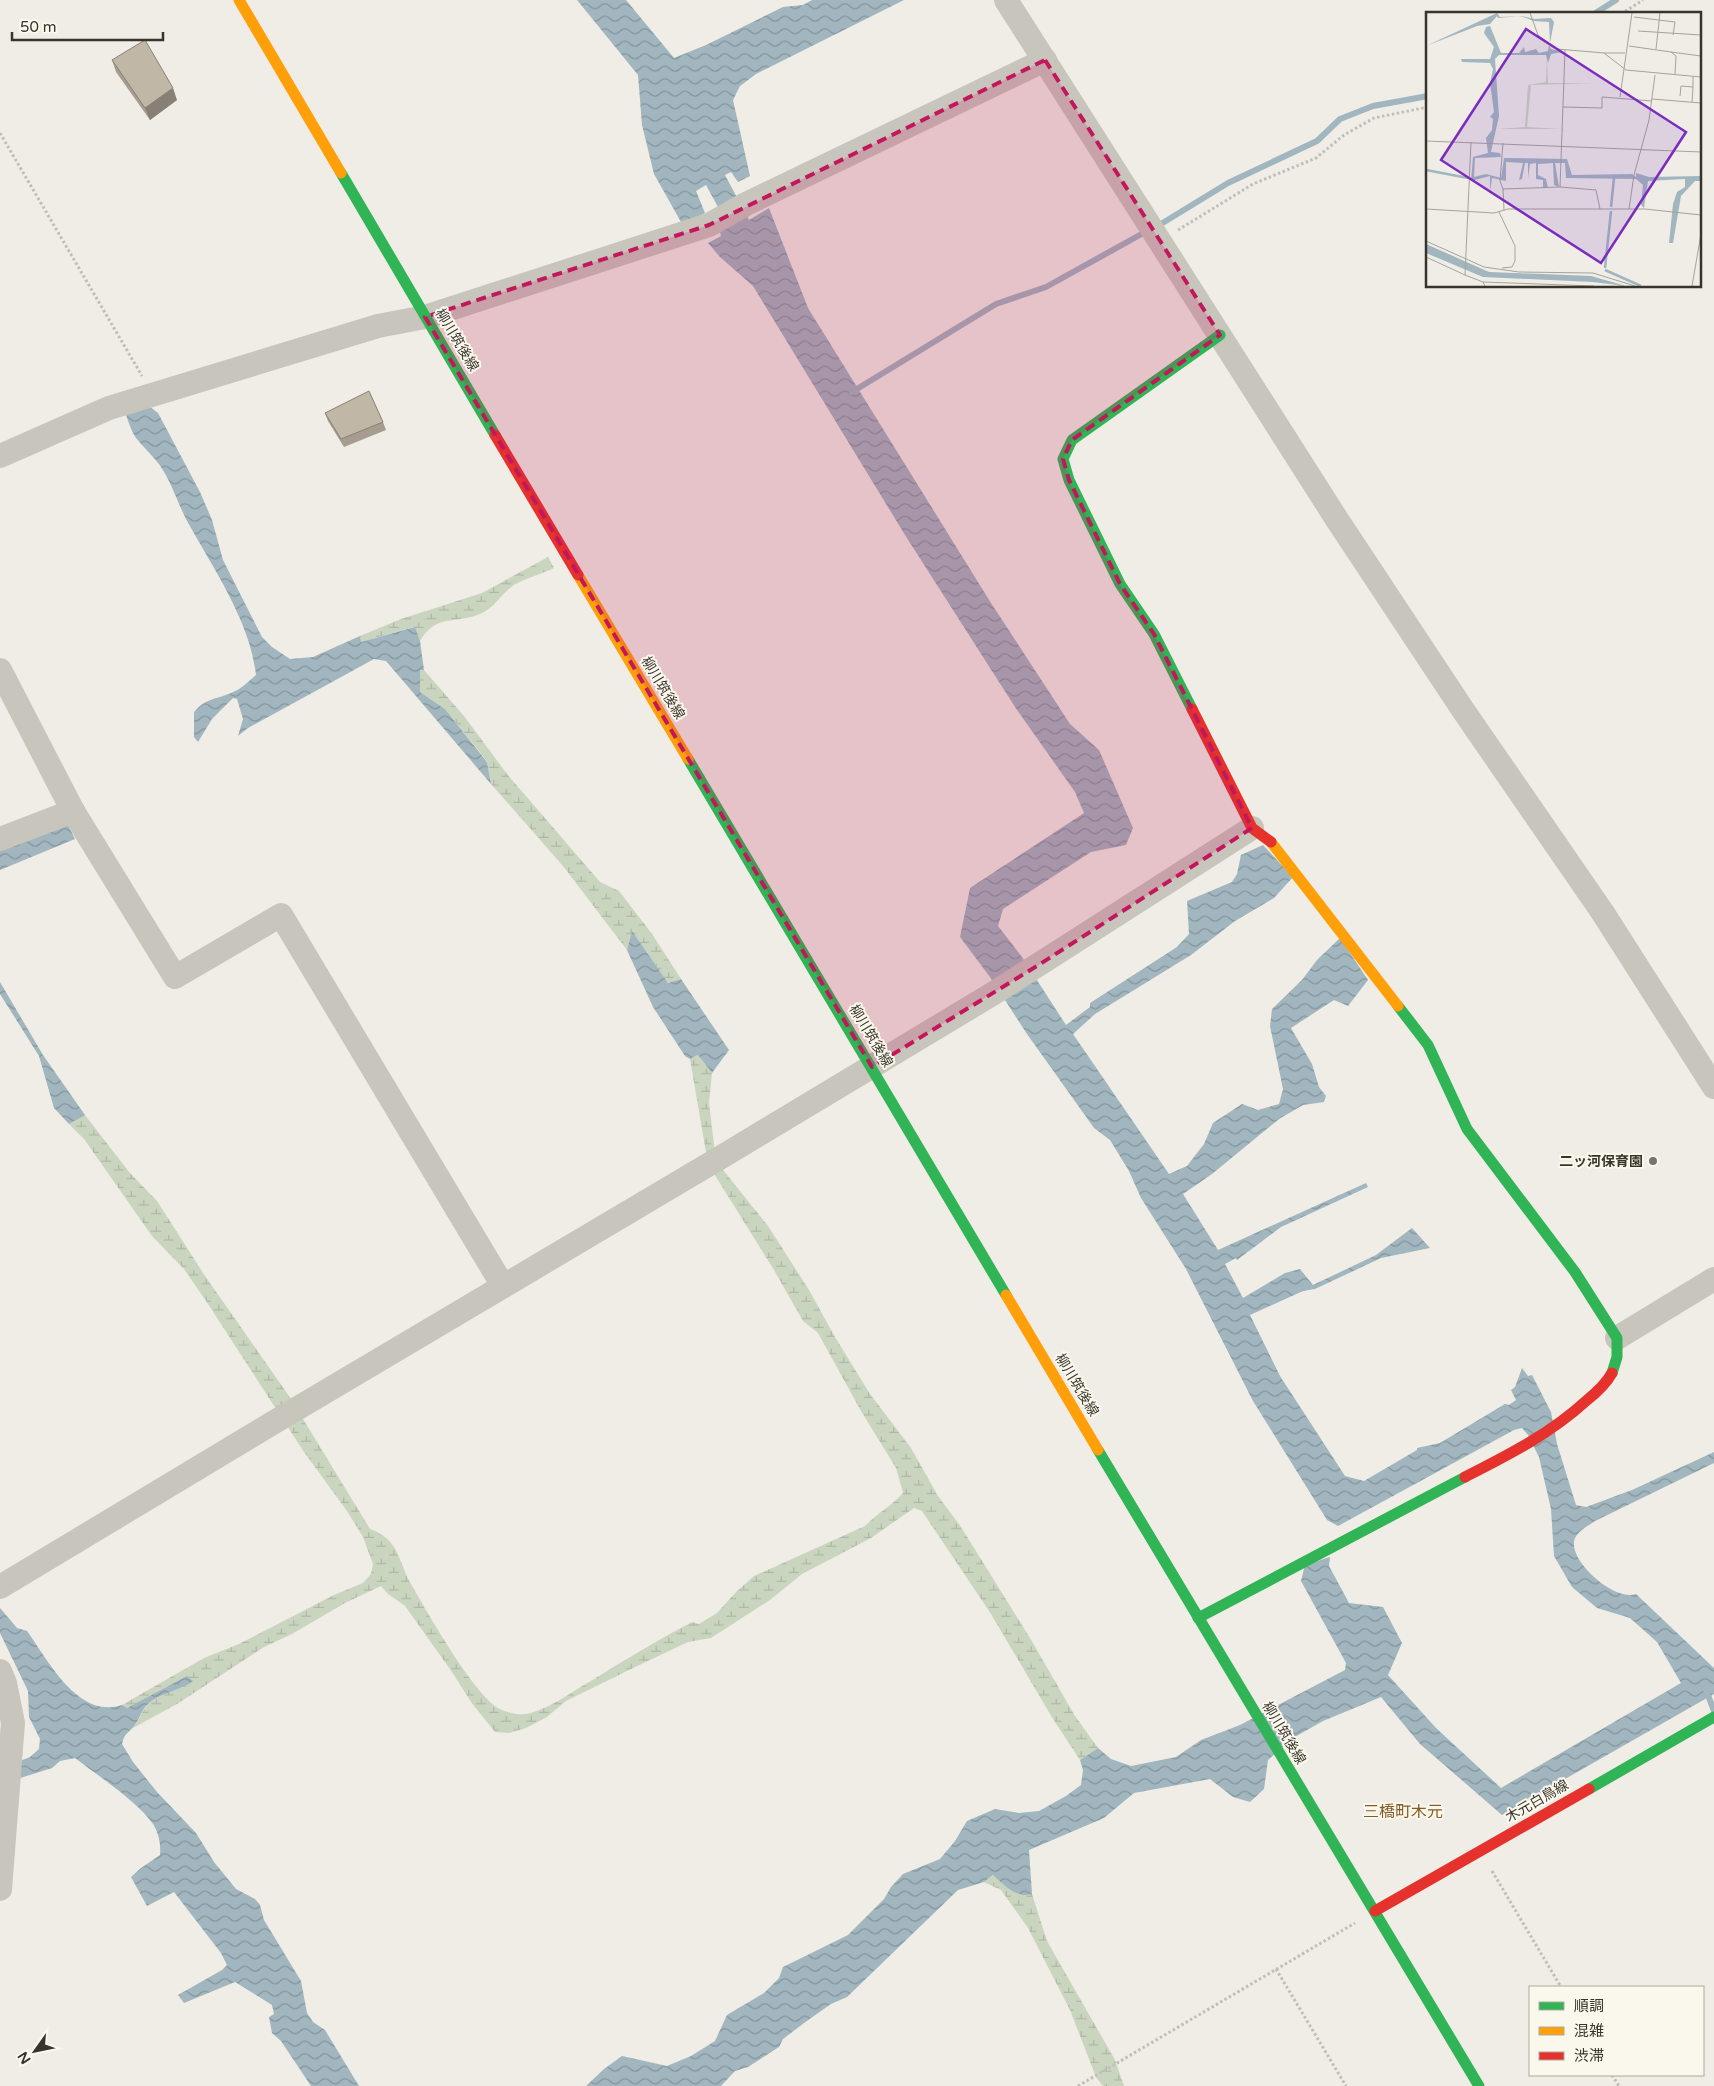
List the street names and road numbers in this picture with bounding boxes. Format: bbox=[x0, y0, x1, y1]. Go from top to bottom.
street label: 柳川筑後線 bbox=[432, 306, 482, 374]
street label: 柳川筑後線 bbox=[638, 654, 688, 722]
street label: 柳川筑後線 bbox=[846, 1002, 896, 1070]
street label: 柳川筑後線 bbox=[1052, 1351, 1102, 1419]
street label: 柳川筑後線 bbox=[1259, 1699, 1309, 1767]
street label: 木元白鳥線 bbox=[1502, 1776, 1572, 1826]

